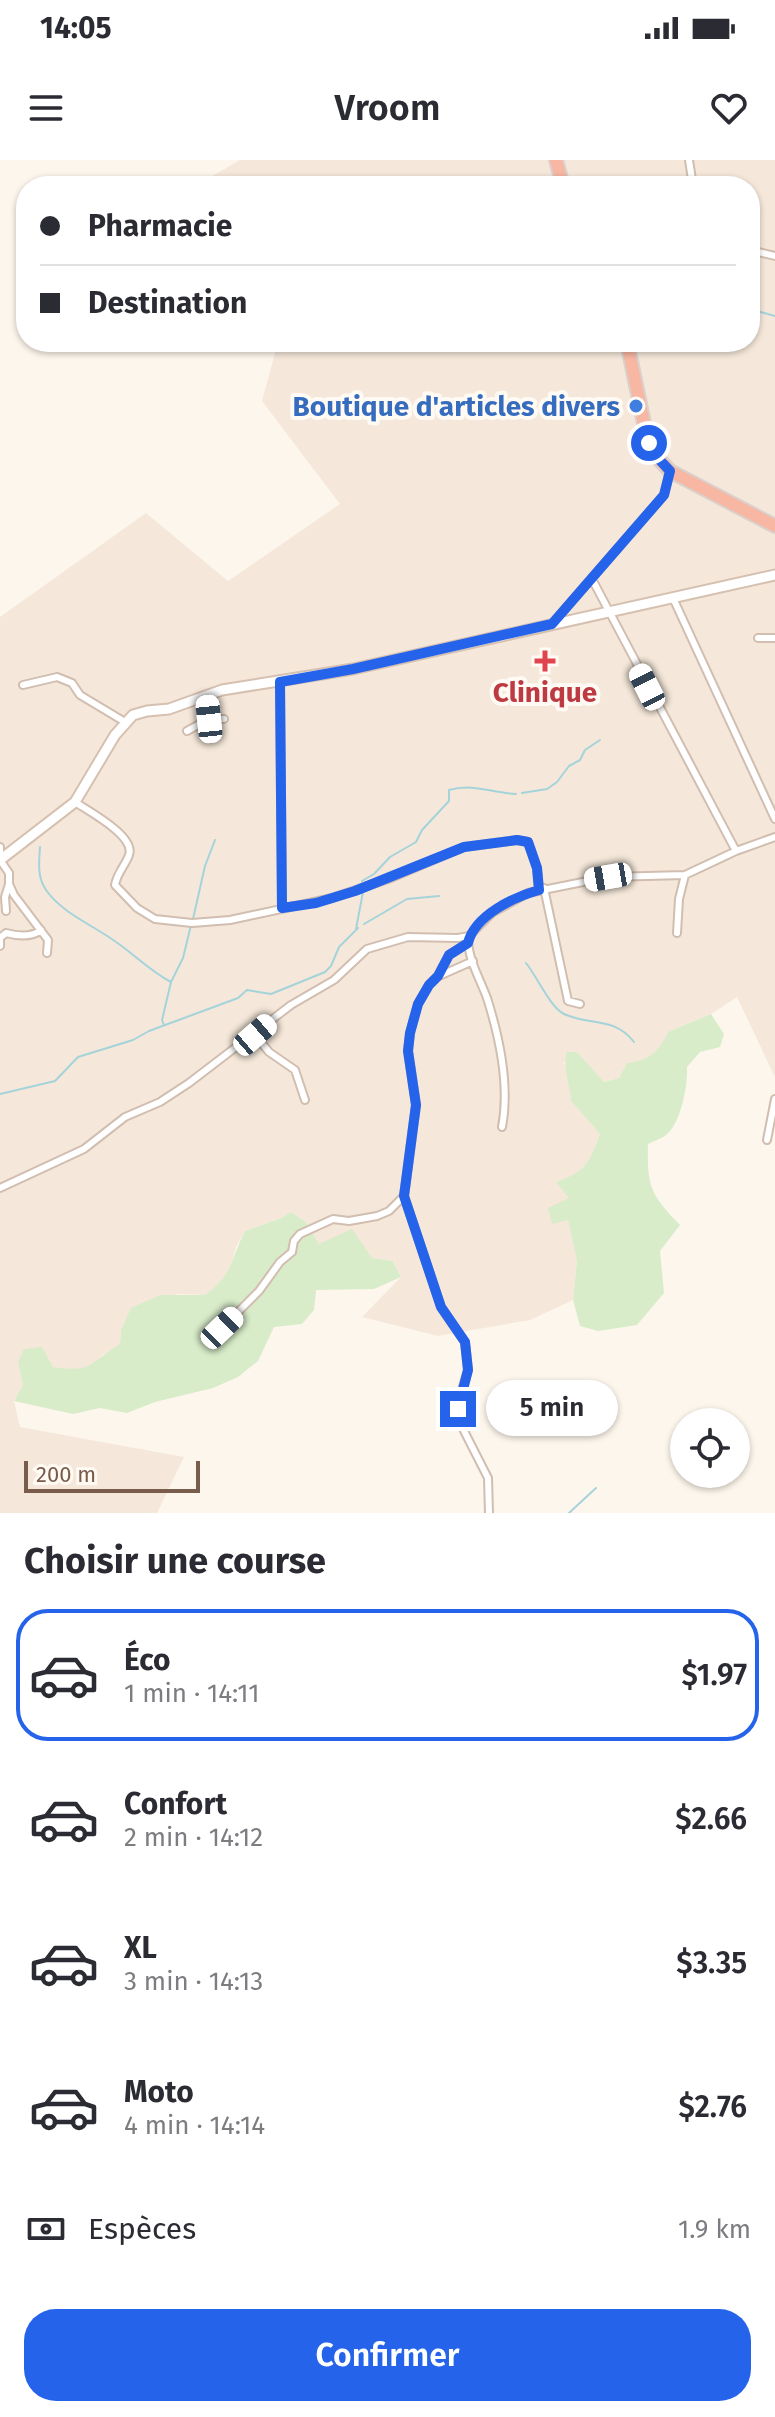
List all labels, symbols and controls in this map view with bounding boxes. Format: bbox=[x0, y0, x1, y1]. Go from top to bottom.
text: 14:05 bbox=[40, 10, 112, 46]
icon: menu bbox=[24, 86, 68, 130]
text: Vroom bbox=[335, 86, 440, 130]
icon: heart bbox=[707, 86, 751, 130]
text: Pharmacie bbox=[88, 208, 232, 244]
text: Destination bbox=[88, 285, 247, 321]
place label: Boutique d'articles divers bbox=[293, 390, 620, 423]
marker: Boutique d'articles divers bbox=[627, 397, 645, 415]
route start bbox=[631, 425, 667, 461]
marker: Clinique bbox=[534, 650, 556, 672]
car bbox=[625, 660, 669, 714]
place label: Clinique bbox=[493, 676, 597, 709]
car bbox=[195, 694, 223, 744]
car bbox=[582, 861, 634, 893]
car bbox=[229, 1010, 281, 1060]
car bbox=[196, 1303, 248, 1353]
callout: 5 min bbox=[486, 1381, 618, 1437]
route end bbox=[440, 1391, 476, 1427]
text: 5 min bbox=[520, 1392, 584, 1423]
map controls bbox=[670, 1408, 750, 1488]
button: locate bbox=[670, 1408, 750, 1488]
scale bar bbox=[24, 1457, 200, 1493]
text: 200 m bbox=[36, 1461, 96, 1488]
text: Choisir une course bbox=[24, 1539, 326, 1583]
icon: car bbox=[28, 1639, 100, 1711]
text: Éco bbox=[124, 1642, 170, 1678]
text: $1.97 bbox=[681, 1657, 747, 1693]
text: 1 min · 14:11 bbox=[124, 1678, 259, 1709]
icon: car bbox=[28, 1783, 100, 1855]
text: Confort bbox=[124, 1786, 227, 1822]
text: $2.66 bbox=[675, 1801, 747, 1837]
text: 2 min · 14:12 bbox=[124, 1822, 263, 1853]
icon: car bbox=[28, 1927, 100, 1999]
text: XL bbox=[124, 1930, 157, 1966]
text: $3.35 bbox=[676, 1945, 747, 1981]
text: 3 min · 14:13 bbox=[124, 1966, 263, 1997]
icon: car bbox=[28, 2071, 100, 2143]
text: Moto bbox=[124, 2074, 194, 2110]
text: $2.76 bbox=[678, 2089, 747, 2125]
text: 4 min · 14:14 bbox=[124, 2110, 265, 2141]
icon: cash bbox=[24, 2207, 68, 2251]
text: Espèces bbox=[88, 2211, 196, 2247]
text: 1.9 km bbox=[678, 2214, 751, 2245]
button: Confirmer bbox=[24, 2309, 751, 2401]

